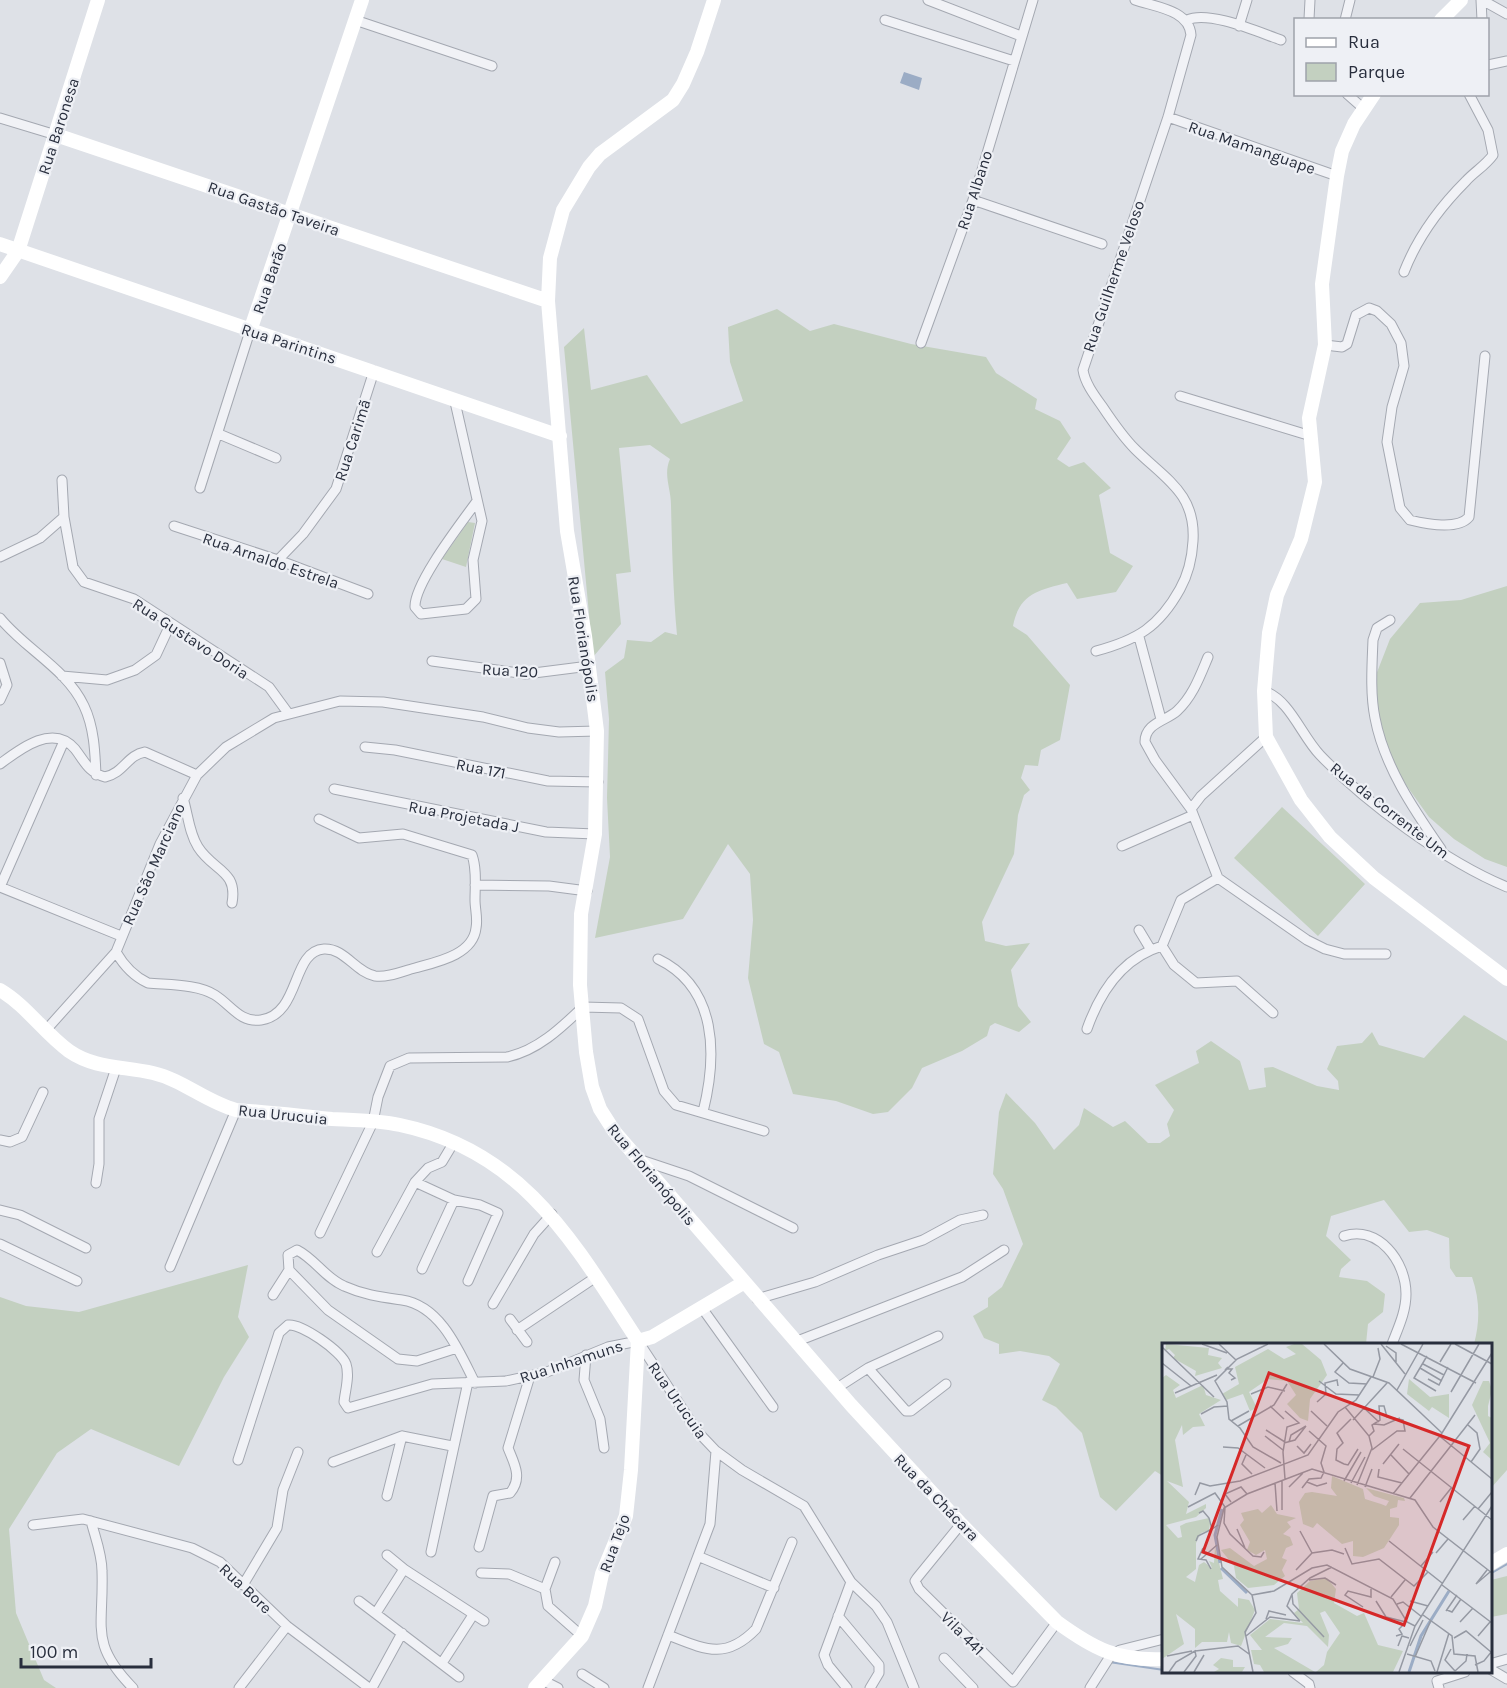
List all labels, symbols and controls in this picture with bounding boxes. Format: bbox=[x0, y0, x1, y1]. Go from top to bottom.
legend bbox=[1294, 18, 1489, 96]
text: Rua bbox=[1348, 31, 1380, 53]
text: Parque bbox=[1348, 61, 1405, 83]
street label: Rua Baronesa bbox=[34, 75, 83, 177]
street label: Rua Mamanguape bbox=[1186, 117, 1318, 178]
street label: Rua Albano bbox=[953, 148, 996, 232]
street label: Rua Gastão Taveira bbox=[205, 177, 342, 240]
street label: Rua Guilherme Veloso bbox=[1079, 198, 1148, 354]
street label: Rua Barão bbox=[248, 240, 291, 316]
street label: Rua Parintins bbox=[239, 319, 339, 368]
street label: Rua Carimã bbox=[330, 397, 375, 484]
street label: Rua Arnaldo Estrela bbox=[200, 528, 341, 593]
street label: Rua Florianópolis bbox=[564, 575, 603, 703]
street label: Rua Gustavo Doria bbox=[129, 594, 252, 683]
street label: Rua 120 bbox=[481, 660, 539, 681]
street label: Rua 171 bbox=[454, 754, 507, 783]
street label: Rua da Corrente Um bbox=[1326, 758, 1453, 863]
street label: Rua Projetada J bbox=[407, 796, 521, 837]
street label: Rua São Marciano bbox=[118, 800, 189, 928]
street label: Rua Urucuia bbox=[237, 1100, 328, 1129]
street label: Rua Florianópolis bbox=[603, 1119, 700, 1229]
street label: Rua Inhamuns bbox=[517, 1336, 625, 1387]
inset map bbox=[1162, 1343, 1492, 1673]
street label: Rua Urucuia bbox=[644, 1358, 711, 1442]
street label: Rua da Chácara bbox=[890, 1450, 983, 1545]
street label: Rua Tejo bbox=[595, 1511, 634, 1575]
street label: Rua Bore bbox=[215, 1559, 276, 1617]
street label: Vila 441 bbox=[937, 1608, 988, 1659]
scale bar bbox=[21, 1631, 152, 1669]
text: 100 m bbox=[30, 1641, 78, 1663]

